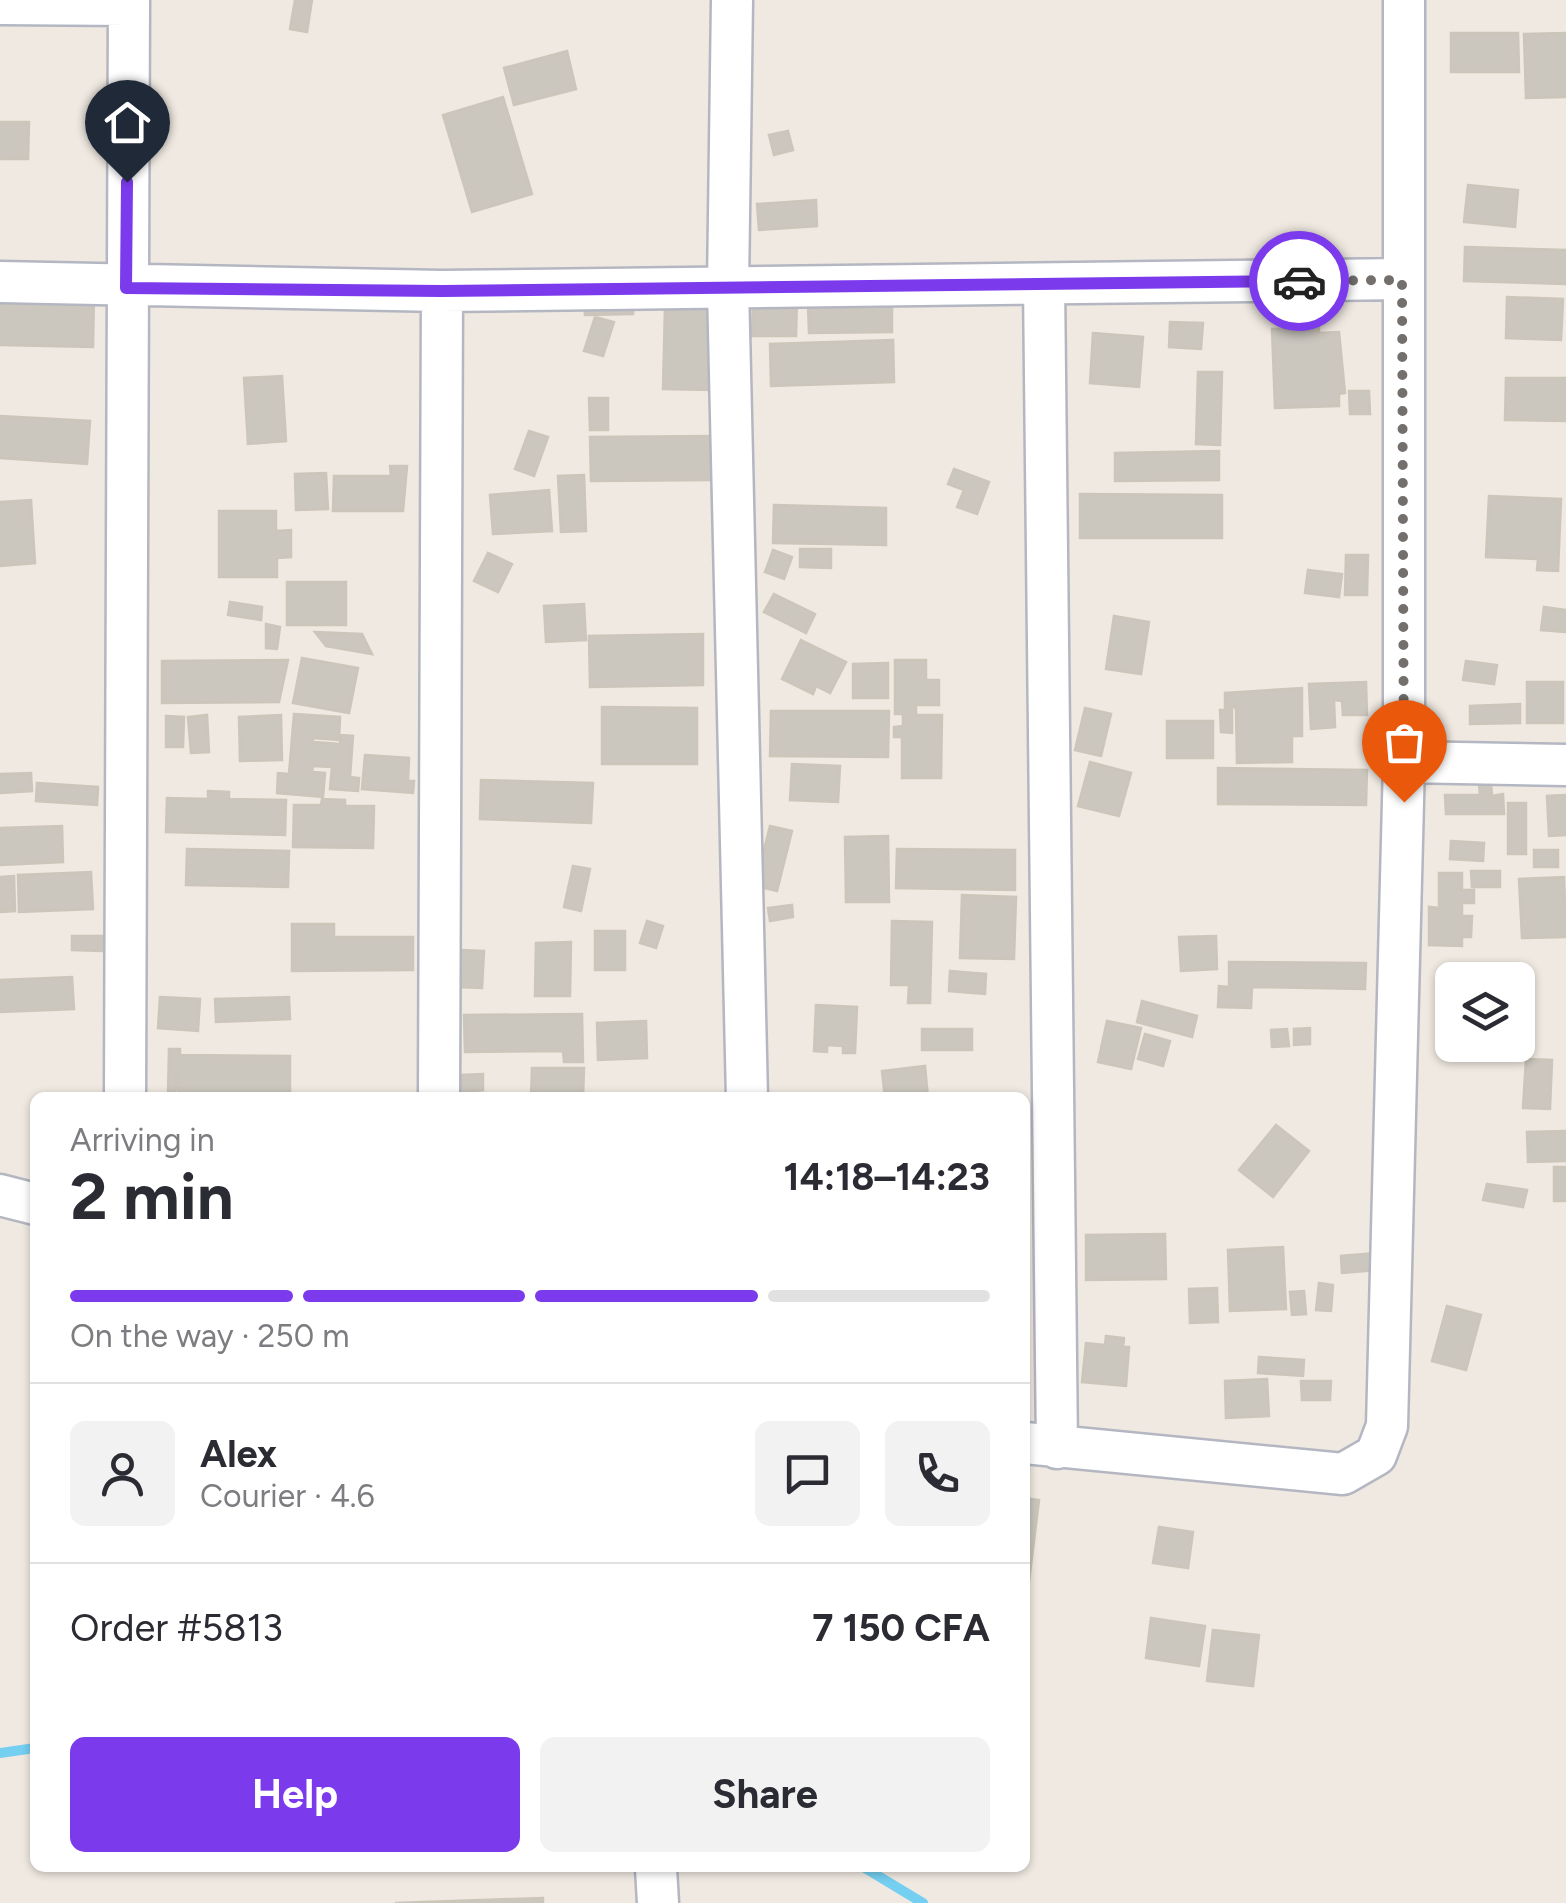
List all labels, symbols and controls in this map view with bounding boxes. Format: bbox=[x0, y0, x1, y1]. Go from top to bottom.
pin bbox=[85, 80, 170, 183]
icon: home bbox=[100, 95, 155, 150]
courier bbox=[1249, 231, 1349, 331]
icon: car bbox=[1272, 254, 1327, 309]
pin bbox=[1362, 700, 1447, 803]
icon: bag bbox=[1377, 715, 1432, 770]
map controls bbox=[1435, 962, 1535, 1062]
button: layers bbox=[1435, 962, 1535, 1062]
text: Arriving in bbox=[70, 1121, 215, 1159]
text: 14:18–14:23 bbox=[784, 1154, 990, 1200]
text: 2 min bbox=[70, 1157, 234, 1235]
text: On the way · 250 m bbox=[70, 1317, 349, 1355]
button: person bbox=[70, 1421, 175, 1526]
button: chat bbox=[755, 1421, 860, 1526]
button: phone bbox=[885, 1421, 990, 1526]
text: Alex bbox=[200, 1431, 277, 1477]
text: Courier · 4.6 bbox=[200, 1477, 375, 1515]
text: Order #5813 bbox=[70, 1605, 283, 1651]
text: 7 150 CFA bbox=[812, 1605, 990, 1651]
button: Help bbox=[70, 1737, 520, 1852]
button: Share bbox=[540, 1737, 990, 1852]

